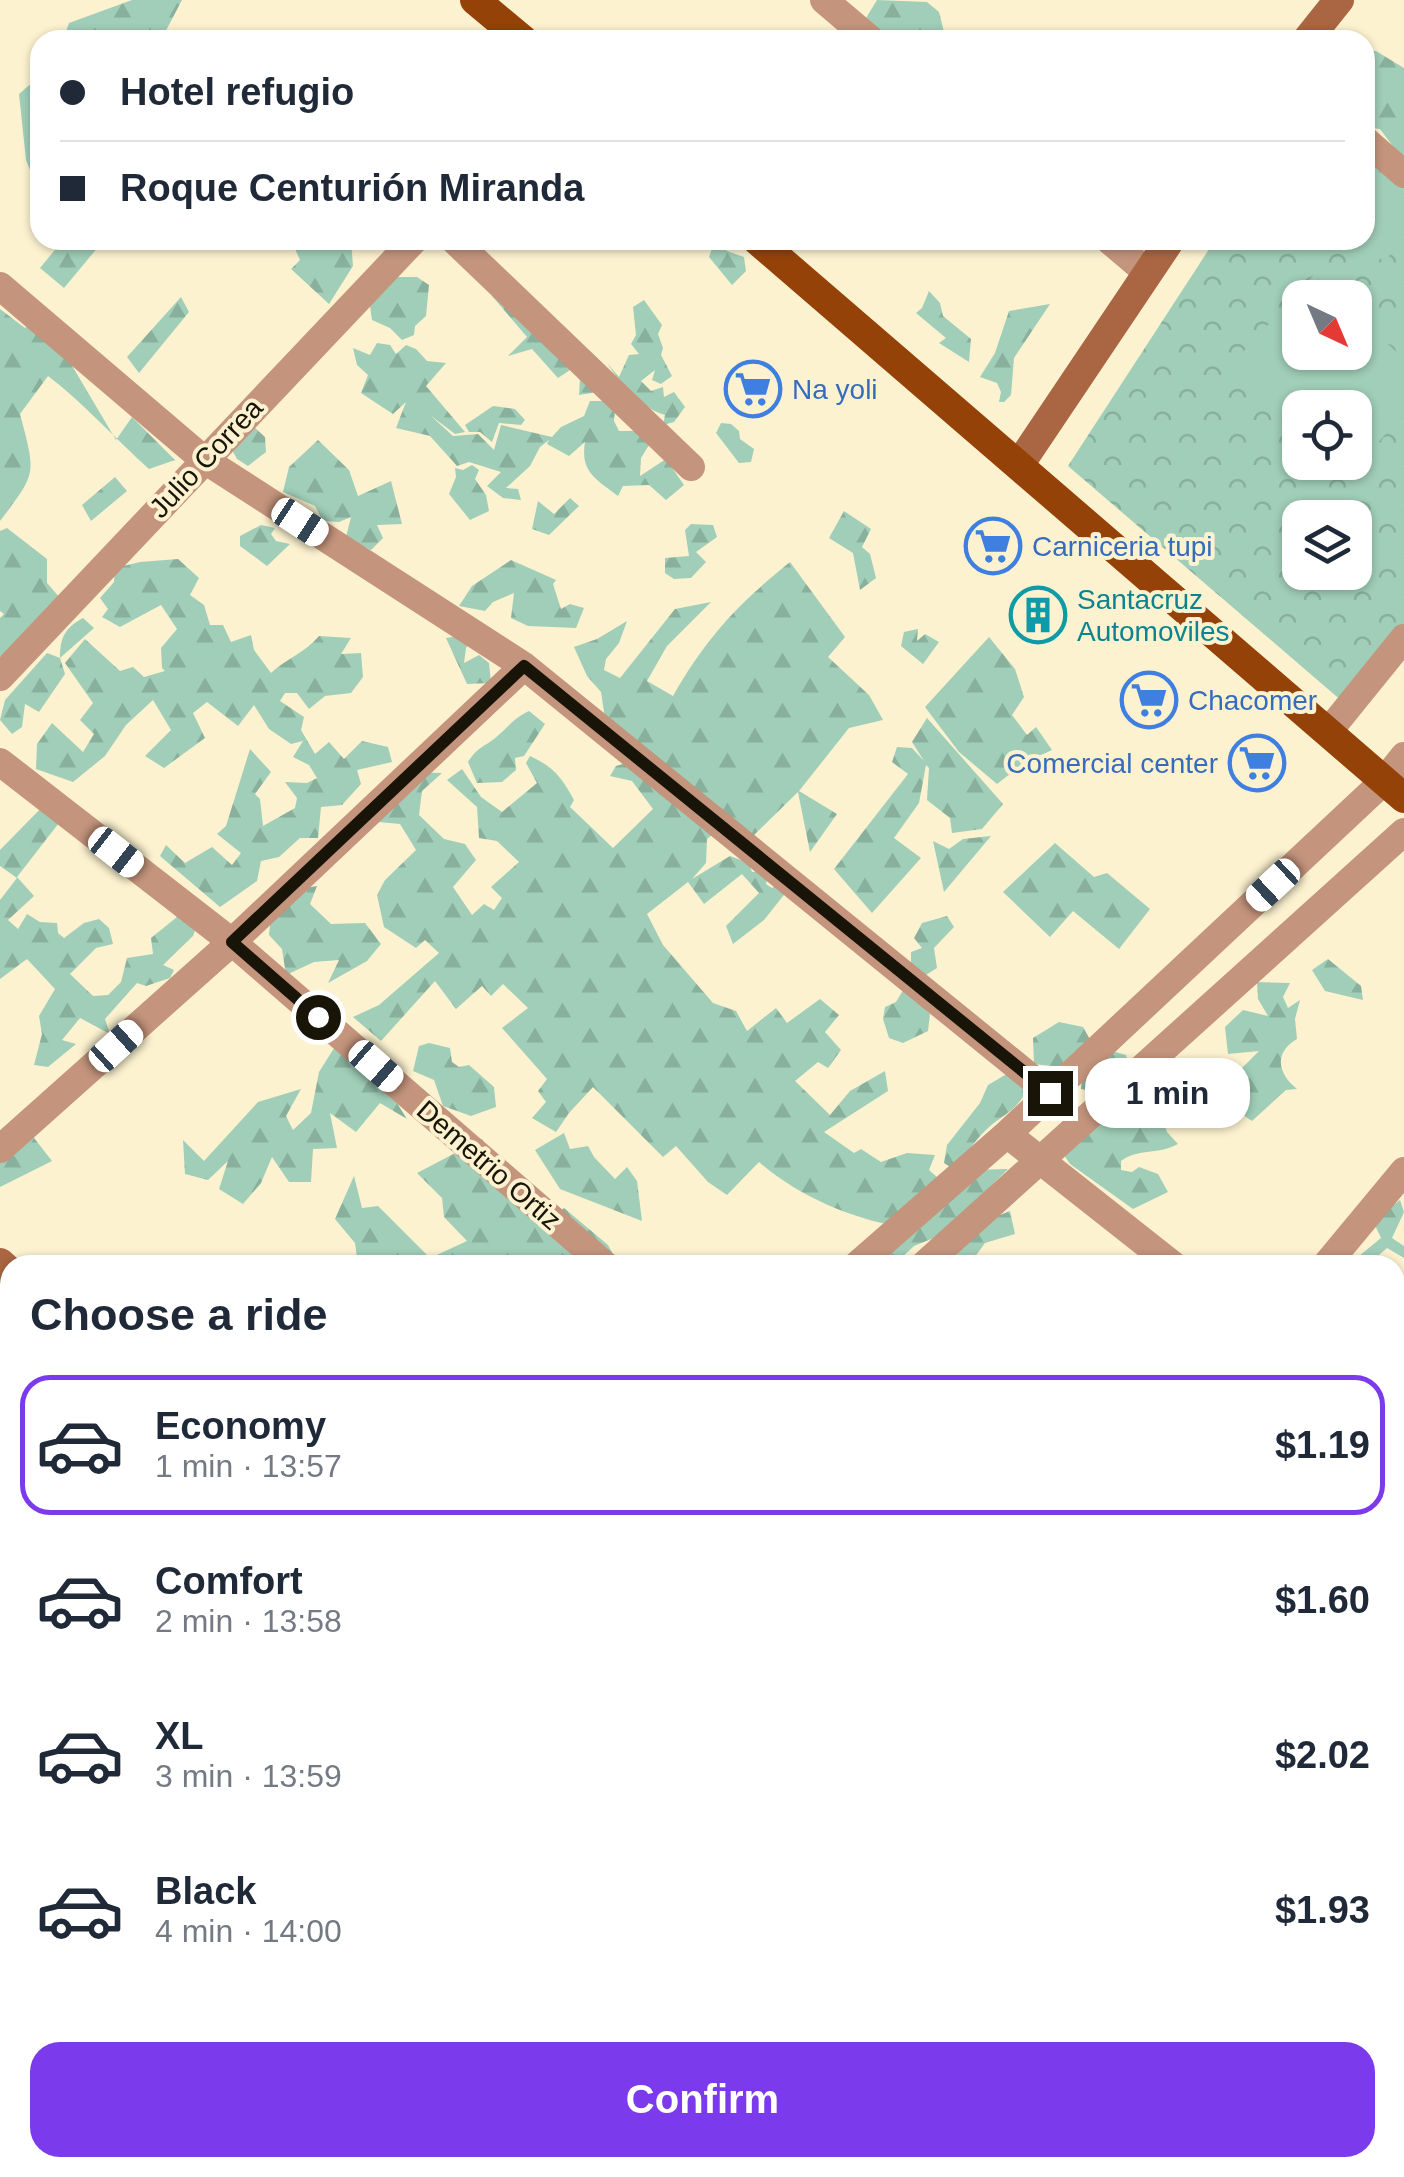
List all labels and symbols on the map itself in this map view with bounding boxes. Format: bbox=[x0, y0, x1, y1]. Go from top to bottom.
north arrow bbox=[1282, 280, 1372, 370]
supermarket icon: Na yoli bbox=[723, 359, 783, 419]
place label: Na yoli bbox=[792, 374, 878, 405]
street label: Julio Correa bbox=[143, 392, 269, 524]
car bbox=[267, 493, 333, 551]
supermarket icon: Carniceria tupi bbox=[963, 516, 1023, 576]
place label: Carniceria tupi bbox=[1032, 531, 1213, 562]
place label: Santacruz Automoviles bbox=[1077, 584, 1230, 647]
building icon: Santacruz Automoviles bbox=[1008, 585, 1068, 645]
supermarket icon: Chacomer bbox=[1119, 670, 1179, 730]
place label: Chacomer bbox=[1188, 685, 1317, 716]
supermarket icon: Comercial center bbox=[1227, 733, 1287, 793]
place label: Comercial center bbox=[1006, 748, 1218, 779]
car bbox=[83, 822, 149, 882]
car bbox=[1241, 854, 1305, 916]
route start bbox=[296, 995, 341, 1040]
car bbox=[84, 1015, 148, 1077]
car bbox=[344, 1035, 408, 1097]
callout: 1 min bbox=[1085, 1058, 1250, 1128]
route end bbox=[1028, 1071, 1073, 1116]
street label: Demetrio Ortiz bbox=[411, 1094, 567, 1236]

